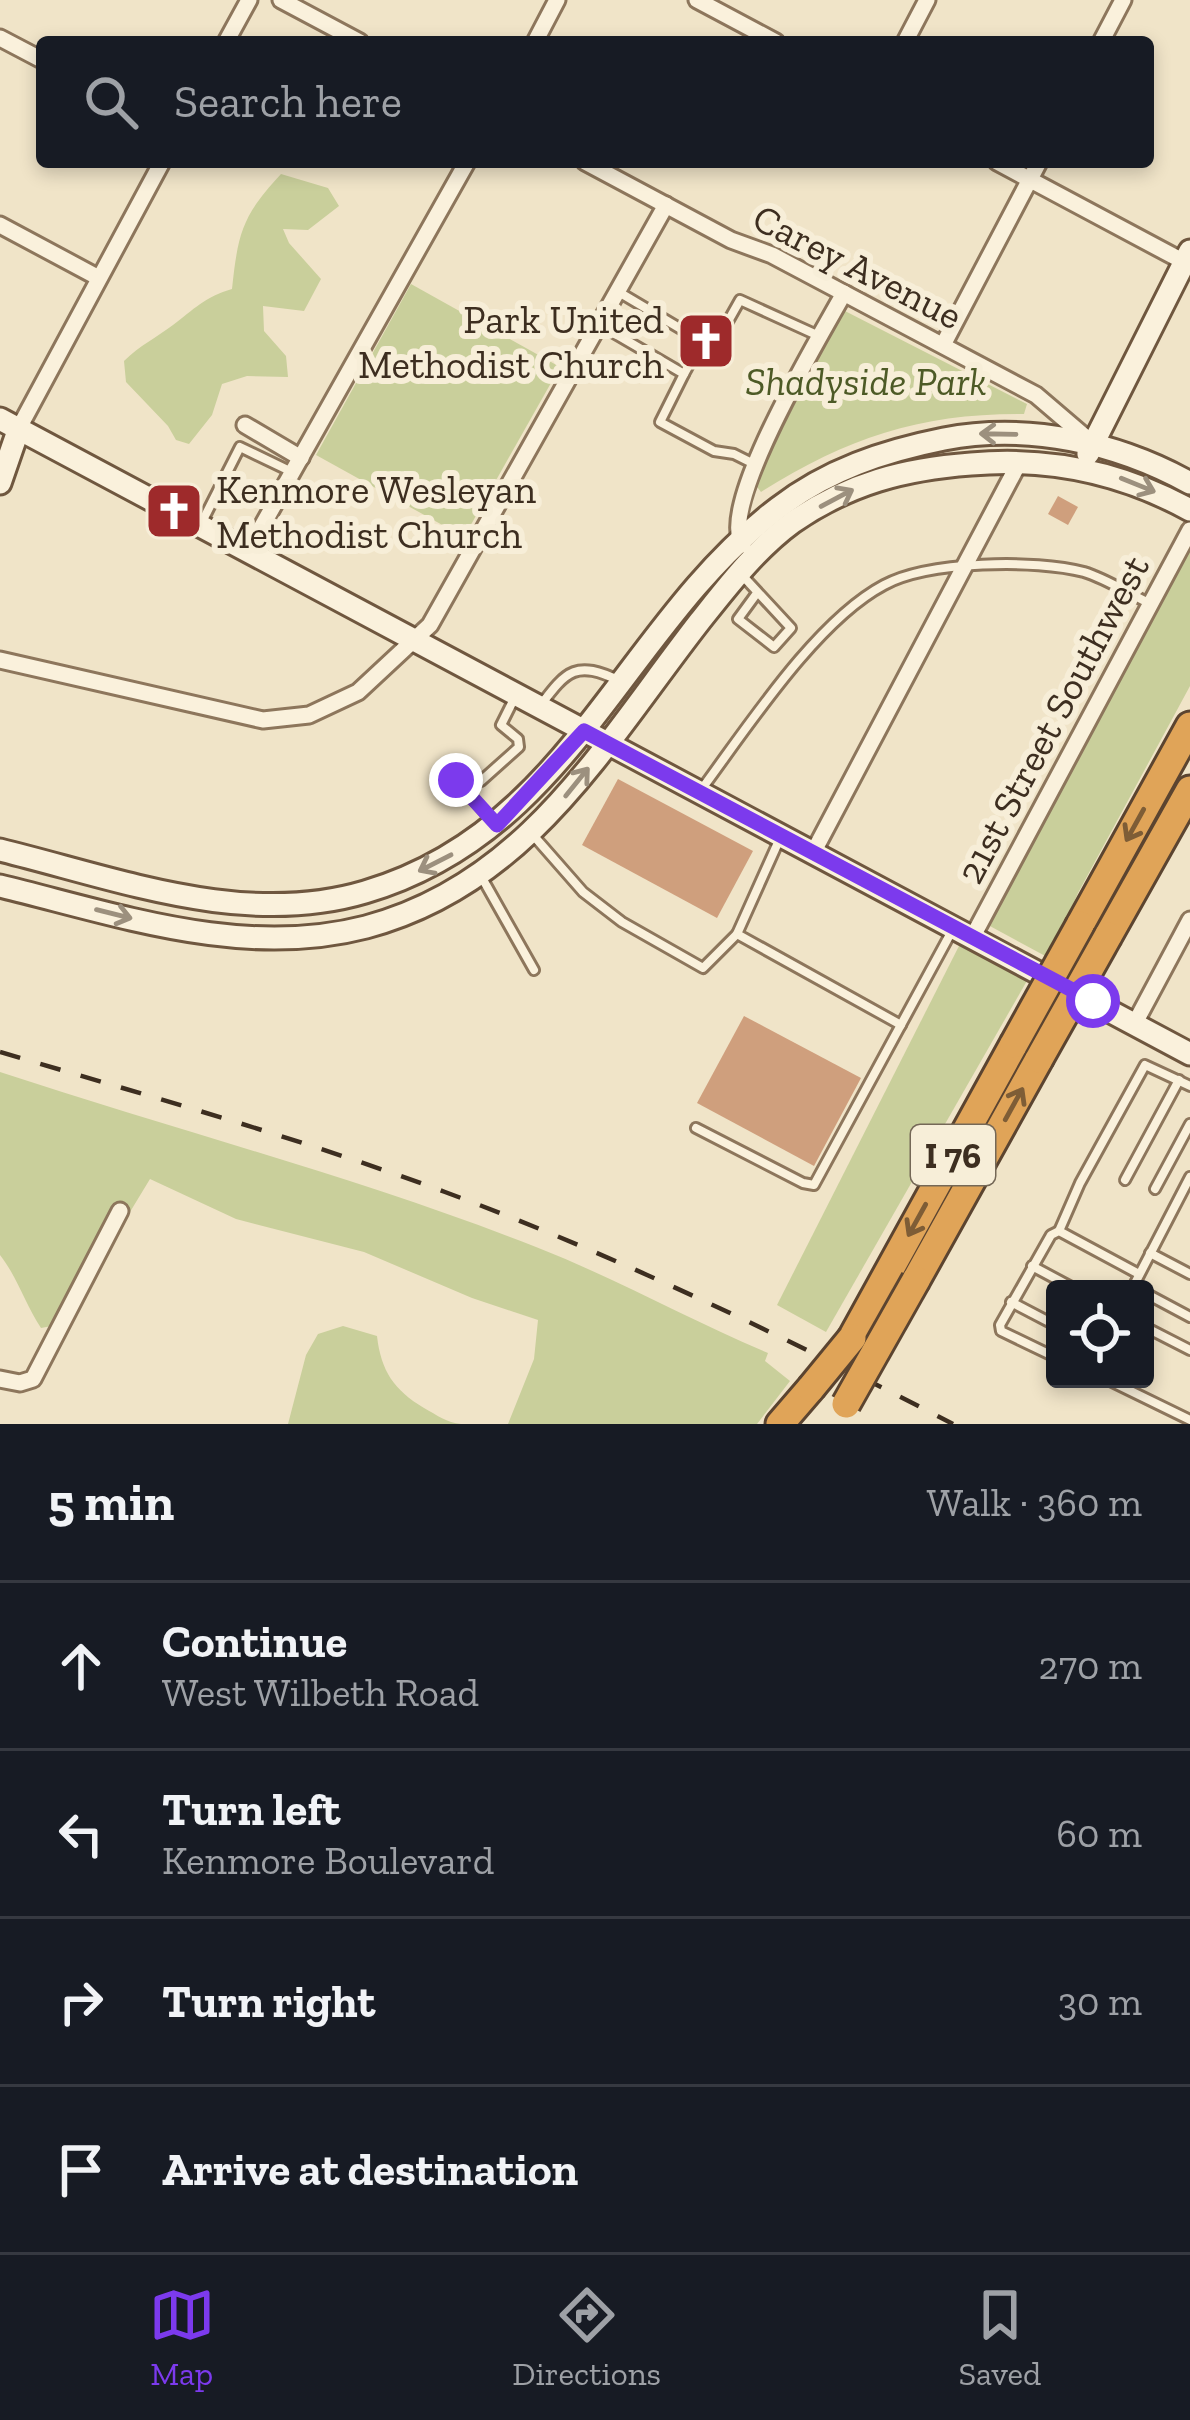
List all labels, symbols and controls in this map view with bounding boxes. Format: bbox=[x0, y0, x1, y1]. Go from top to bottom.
search box bbox=[36, 36, 1154, 168]
icon: search bbox=[78, 69, 144, 135]
text: Search here bbox=[174, 75, 402, 129]
street label: Carey Avenue bbox=[745, 194, 970, 339]
place label: Park United Methodist Church bbox=[358, 296, 664, 388]
church icon: Park United Methodist Church bbox=[675, 310, 737, 372]
park label: Shadyside Park bbox=[745, 358, 987, 405]
one-way arrow bbox=[979, 423, 1018, 446]
place label: Kenmore Wesleyan Methodist Church bbox=[216, 466, 536, 558]
one-way arrow bbox=[1118, 476, 1155, 497]
church icon: Kenmore Wesleyan Methodist Church bbox=[143, 480, 205, 542]
one-way arrow bbox=[819, 486, 854, 509]
street label: 21st Street Southwest bbox=[946, 547, 1159, 891]
route end bbox=[429, 753, 483, 807]
one-way arrow bbox=[563, 767, 589, 799]
one-way arrow bbox=[1123, 807, 1146, 842]
one-way arrow bbox=[418, 853, 453, 876]
one-way arrow bbox=[94, 904, 132, 926]
route start bbox=[1066, 974, 1120, 1028]
one-way arrow bbox=[1003, 1088, 1026, 1123]
road number: I 76 bbox=[911, 1125, 995, 1185]
one-way arrow bbox=[905, 1202, 928, 1237]
map controls bbox=[1046, 1280, 1154, 1388]
button: locate bbox=[1046, 1280, 1154, 1388]
text: 5 min bbox=[48, 1472, 174, 1533]
text: Walk · 360 m bbox=[927, 1479, 1142, 1526]
text: Continue bbox=[162, 1615, 347, 1669]
icon: ahead bbox=[48, 1633, 114, 1699]
text: 270 m bbox=[1039, 1642, 1142, 1689]
text: West Wilbeth Road bbox=[162, 1669, 479, 1716]
text: Turn left bbox=[162, 1783, 340, 1837]
icon: left bbox=[48, 1801, 114, 1867]
text: 60 m bbox=[1056, 1810, 1142, 1857]
text: Kenmore Boulevard bbox=[162, 1837, 494, 1884]
icon: right bbox=[48, 1969, 114, 2035]
text: Turn right bbox=[162, 1975, 375, 2029]
text: 30 m bbox=[1058, 1978, 1142, 2025]
icon: arrive bbox=[48, 2137, 114, 2203]
text: Arrive at destination bbox=[162, 2143, 578, 2197]
tab: Map bbox=[149, 2282, 215, 2393]
tab: Directions bbox=[512, 2282, 661, 2393]
tab: Saved bbox=[959, 2282, 1041, 2393]

